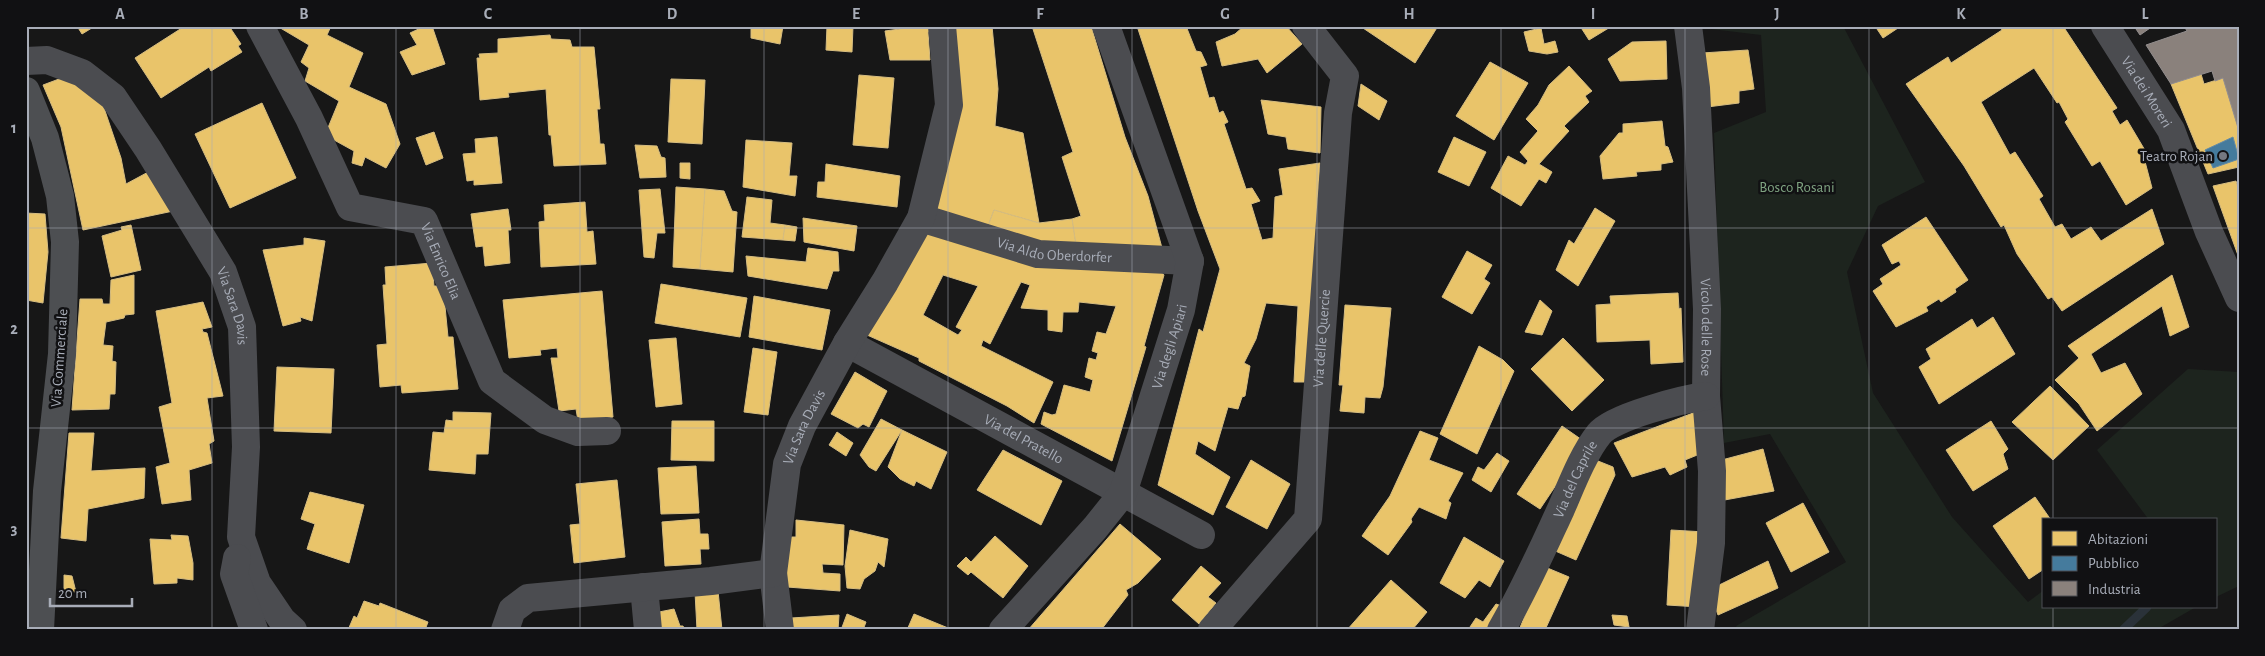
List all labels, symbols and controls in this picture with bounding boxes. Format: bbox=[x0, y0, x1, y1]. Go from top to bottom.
text: A bbox=[115, 6, 125, 22]
text: B bbox=[299, 6, 309, 22]
text: C bbox=[484, 6, 493, 22]
text: D bbox=[667, 6, 678, 22]
text: E bbox=[852, 6, 860, 22]
text: F bbox=[1036, 6, 1044, 22]
text: G bbox=[1220, 6, 1230, 22]
text: H bbox=[1403, 6, 1415, 22]
text: I bbox=[1591, 6, 1595, 22]
text: J bbox=[1774, 6, 1780, 22]
text: K bbox=[1956, 6, 1966, 22]
text: L bbox=[2142, 6, 2149, 22]
street label: Via dei Moreri bbox=[2118, 54, 2175, 131]
text: 1 bbox=[11, 120, 17, 136]
place label: Teatro Rojan bbox=[2140, 149, 2213, 164]
marker: Teatro Rojan bbox=[2217, 150, 2229, 162]
park label: Bosco Rosani bbox=[1759, 180, 1835, 195]
street label: Via Enrico Elia bbox=[418, 221, 463, 302]
street label: Via Aldo Oberdorfer bbox=[995, 235, 1112, 265]
street label: Via Sara Davis bbox=[214, 264, 250, 345]
street label: Vicolo delle Rose bbox=[1697, 278, 1714, 376]
street label: Via delle Quercie bbox=[1311, 289, 1333, 388]
street label: Via degli Apiari bbox=[1149, 303, 1190, 391]
street label: Via Commerciale bbox=[49, 308, 70, 408]
text: 2 bbox=[10, 321, 18, 337]
street label: Via Sara Davis bbox=[780, 387, 828, 467]
street label: Via del Pratello bbox=[981, 412, 1066, 467]
street label: Via del Caprile bbox=[1551, 438, 1600, 521]
legend bbox=[2042, 518, 2218, 608]
text: 3 bbox=[11, 521, 18, 537]
text: Abitazioni bbox=[2088, 532, 2148, 547]
text: Pubblico bbox=[2088, 556, 2139, 571]
scale bar bbox=[50, 576, 132, 608]
text: Industria bbox=[2088, 582, 2141, 597]
text: 20 m bbox=[58, 586, 87, 601]

